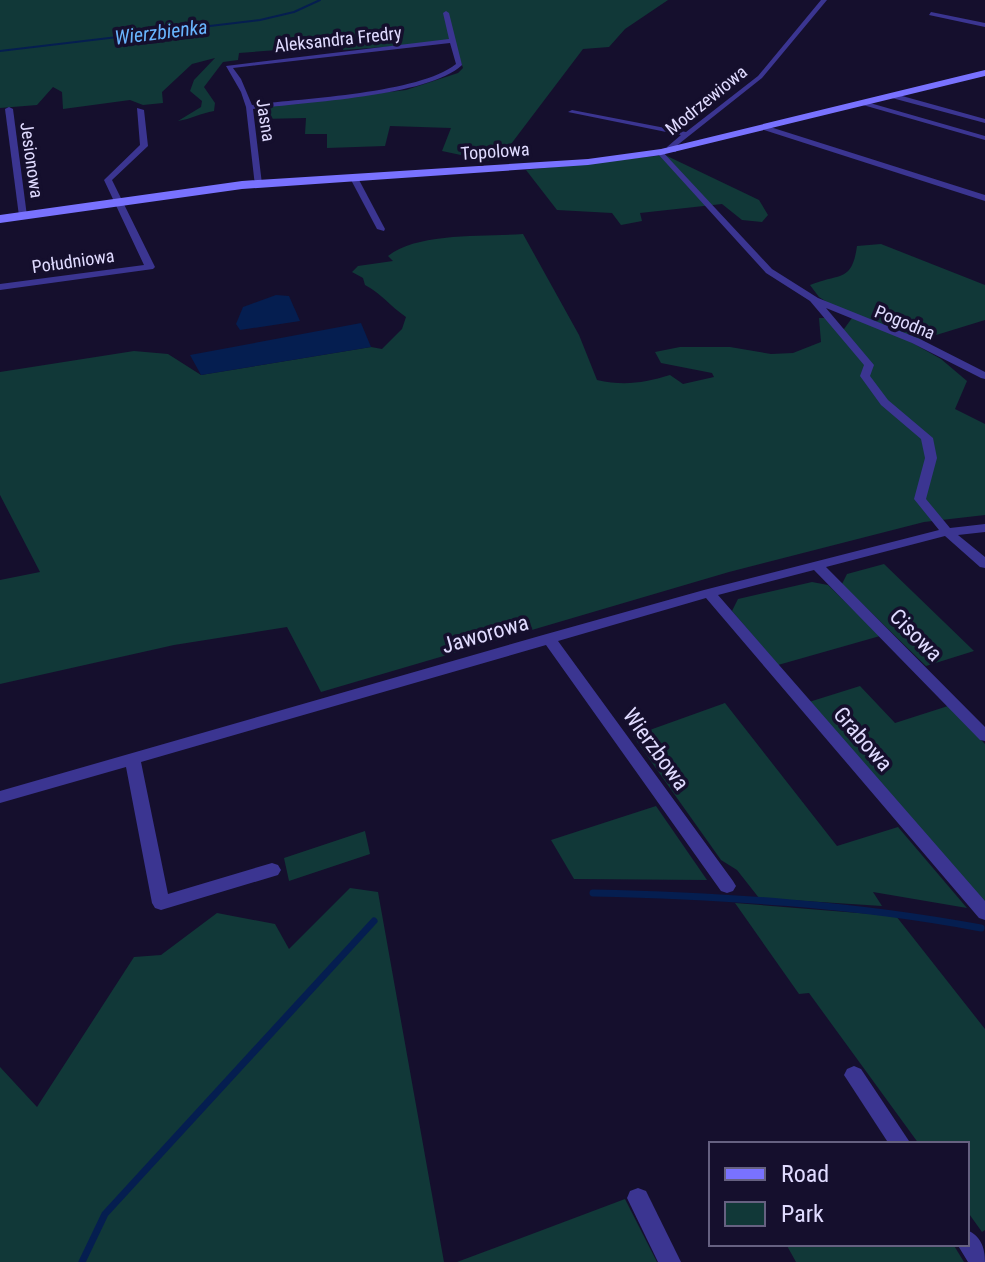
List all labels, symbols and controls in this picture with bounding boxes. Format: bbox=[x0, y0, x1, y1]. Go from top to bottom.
water label: Wierzbienka bbox=[113, 14, 209, 50]
street label: Aleksandra Fredry bbox=[273, 22, 403, 56]
street label: Modrzewiowa bbox=[661, 61, 751, 139]
street label: Jasna bbox=[252, 97, 280, 143]
street label: Jesionowa bbox=[16, 121, 48, 199]
street label: Topolowa bbox=[460, 138, 530, 164]
street label: Południowa bbox=[30, 245, 116, 277]
street label: Pogodna bbox=[872, 300, 938, 344]
street label: Cisowa bbox=[885, 604, 947, 666]
street label: Jaworowa bbox=[439, 610, 531, 658]
street label: Grabowa bbox=[828, 702, 898, 776]
street label: Wierzbowa bbox=[618, 703, 694, 795]
legend bbox=[709, 1142, 969, 1246]
text: Road bbox=[781, 1160, 829, 1188]
text: Park bbox=[781, 1200, 824, 1228]

